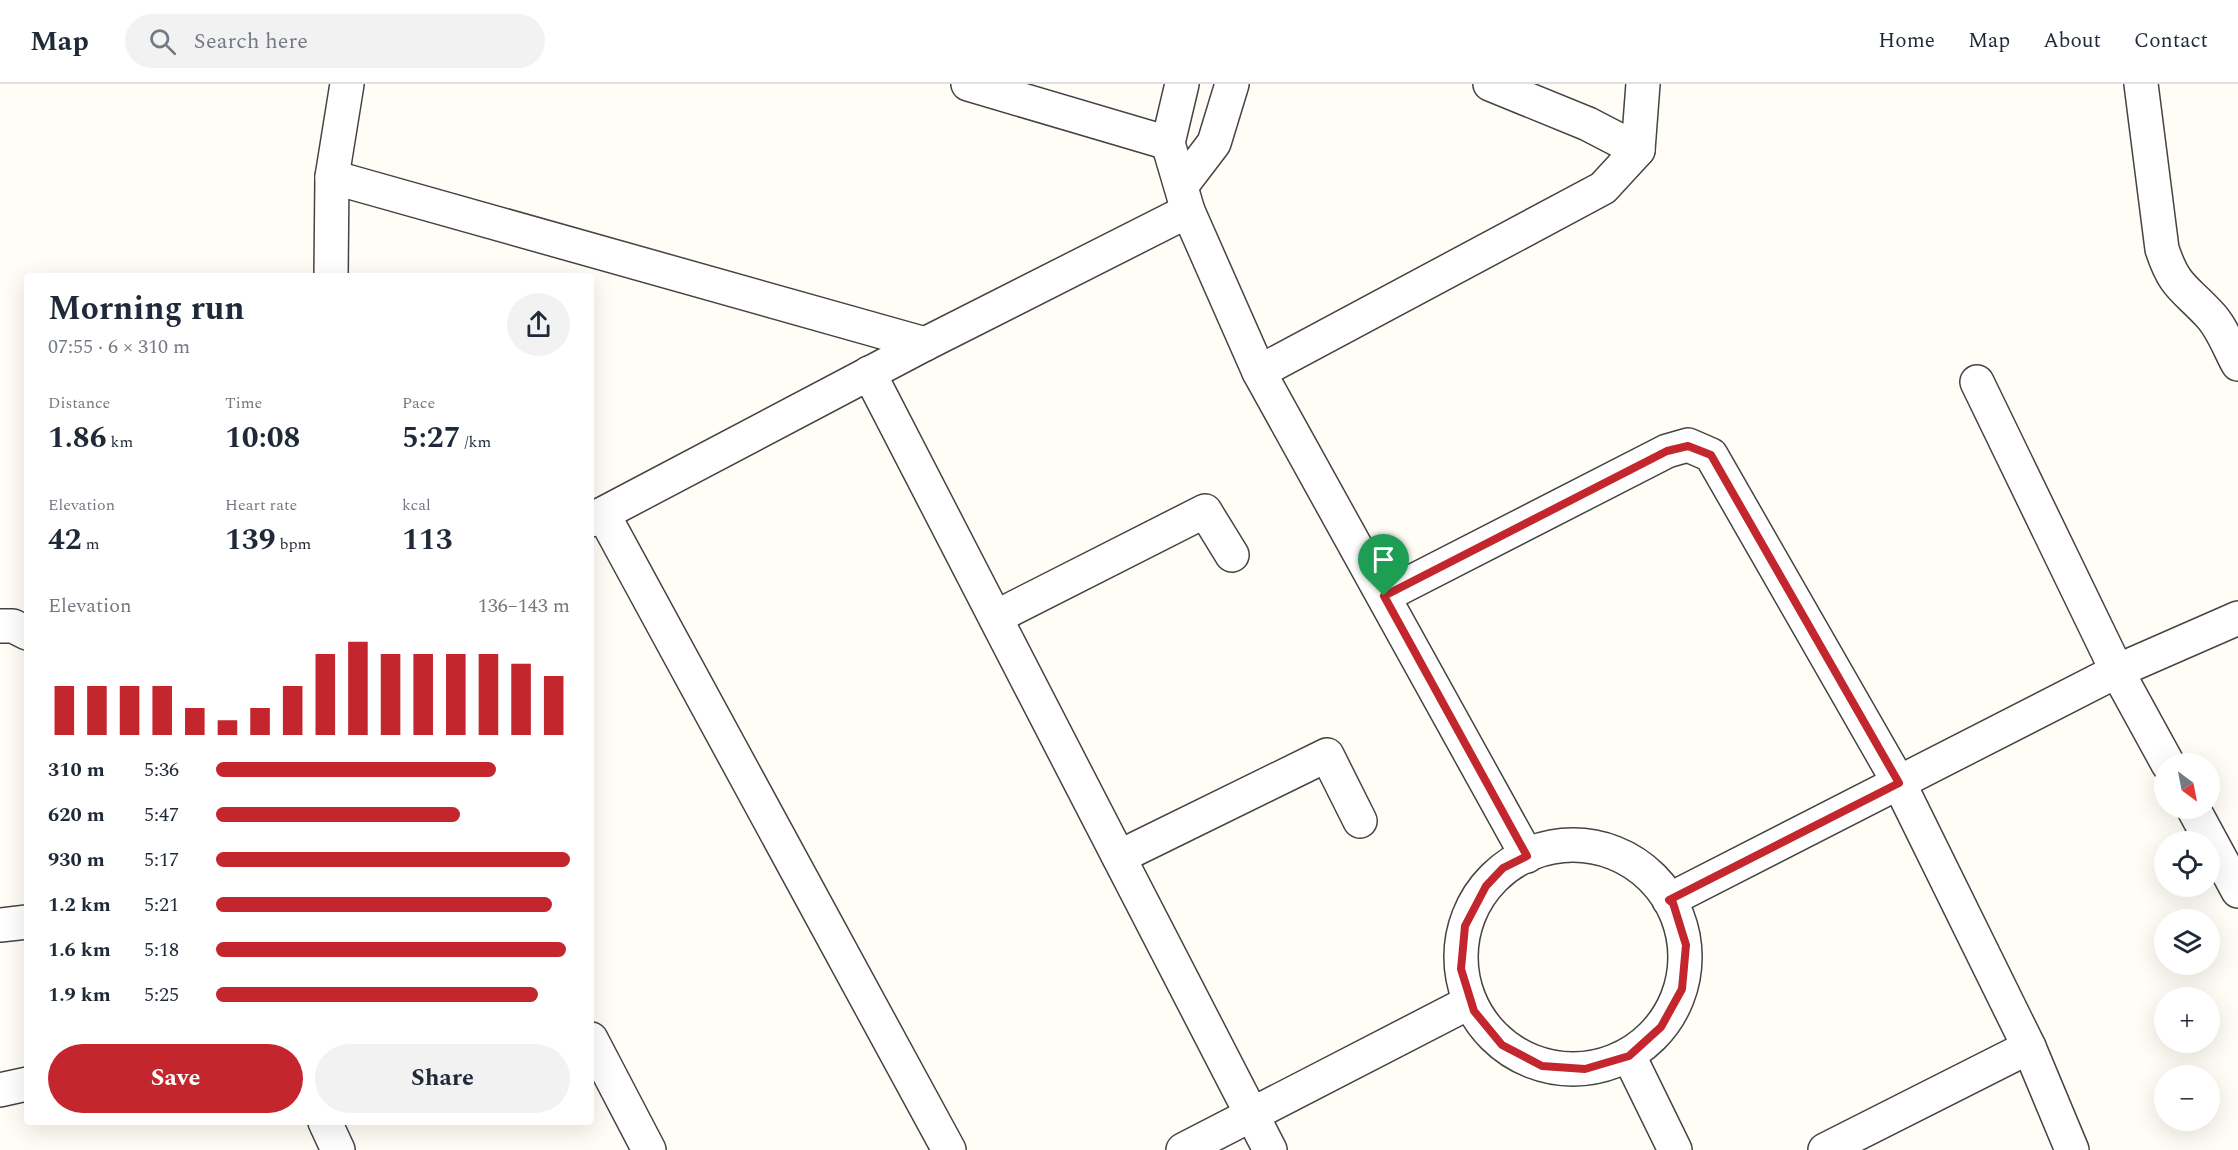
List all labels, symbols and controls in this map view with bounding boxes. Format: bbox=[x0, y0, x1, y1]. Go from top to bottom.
search box bbox=[125, 14, 545, 68]
text: Map bbox=[30, 20, 89, 63]
icon: search bbox=[146, 25, 179, 58]
text: Search here bbox=[194, 25, 308, 58]
text: Home bbox=[1878, 25, 1935, 57]
text: Map bbox=[1968, 25, 2010, 57]
text: About bbox=[2043, 25, 2101, 57]
text: Contact bbox=[2134, 25, 2208, 57]
text: Morning run bbox=[48, 284, 245, 334]
button: share bbox=[507, 293, 570, 356]
text: 07:55 · 6 × 310 m bbox=[48, 332, 190, 362]
text: Distance bbox=[48, 391, 110, 415]
text: Time bbox=[225, 391, 262, 415]
text: Pace bbox=[402, 391, 435, 415]
text: 1.86 bbox=[48, 415, 107, 461]
text: 10:08 bbox=[225, 415, 300, 461]
text: 5:27 bbox=[402, 415, 461, 461]
text: km bbox=[107, 430, 133, 454]
text: /km bbox=[461, 430, 491, 454]
text: Elevation bbox=[48, 493, 115, 517]
text: Heart rate bbox=[225, 493, 297, 517]
text: kcal bbox=[402, 493, 431, 517]
text: 42 bbox=[48, 517, 82, 563]
text: 139 bbox=[225, 517, 276, 563]
text: 113 bbox=[402, 517, 453, 563]
text: m bbox=[82, 532, 99, 556]
text: bpm bbox=[276, 532, 311, 556]
pin bbox=[1358, 534, 1409, 596]
icon: arrive bbox=[1367, 543, 1400, 576]
text: Elevation bbox=[48, 591, 132, 621]
text: 136–143 m bbox=[478, 591, 570, 621]
north arrow bbox=[2154, 753, 2220, 819]
map controls bbox=[2154, 753, 2220, 1131]
text: 310 m bbox=[48, 755, 105, 785]
text: 5:36 bbox=[144, 755, 179, 785]
text: 620 m bbox=[48, 800, 105, 830]
text: 5:47 bbox=[144, 800, 179, 830]
button: locate bbox=[2154, 831, 2220, 897]
text: 930 m bbox=[48, 845, 105, 875]
text: 5:17 bbox=[144, 845, 179, 875]
text: 1.2 km bbox=[48, 890, 111, 920]
text: 5:21 bbox=[144, 890, 179, 920]
button: layers bbox=[2154, 909, 2220, 975]
text: 1.6 km bbox=[48, 935, 111, 965]
text: 5:18 bbox=[144, 935, 179, 965]
text: 1.9 km bbox=[48, 980, 111, 1010]
text: 5:25 bbox=[144, 980, 179, 1010]
button: + bbox=[2154, 987, 2220, 1053]
button: Save bbox=[48, 1044, 303, 1113]
button: Share bbox=[315, 1044, 570, 1113]
button: − bbox=[2154, 1065, 2220, 1131]

